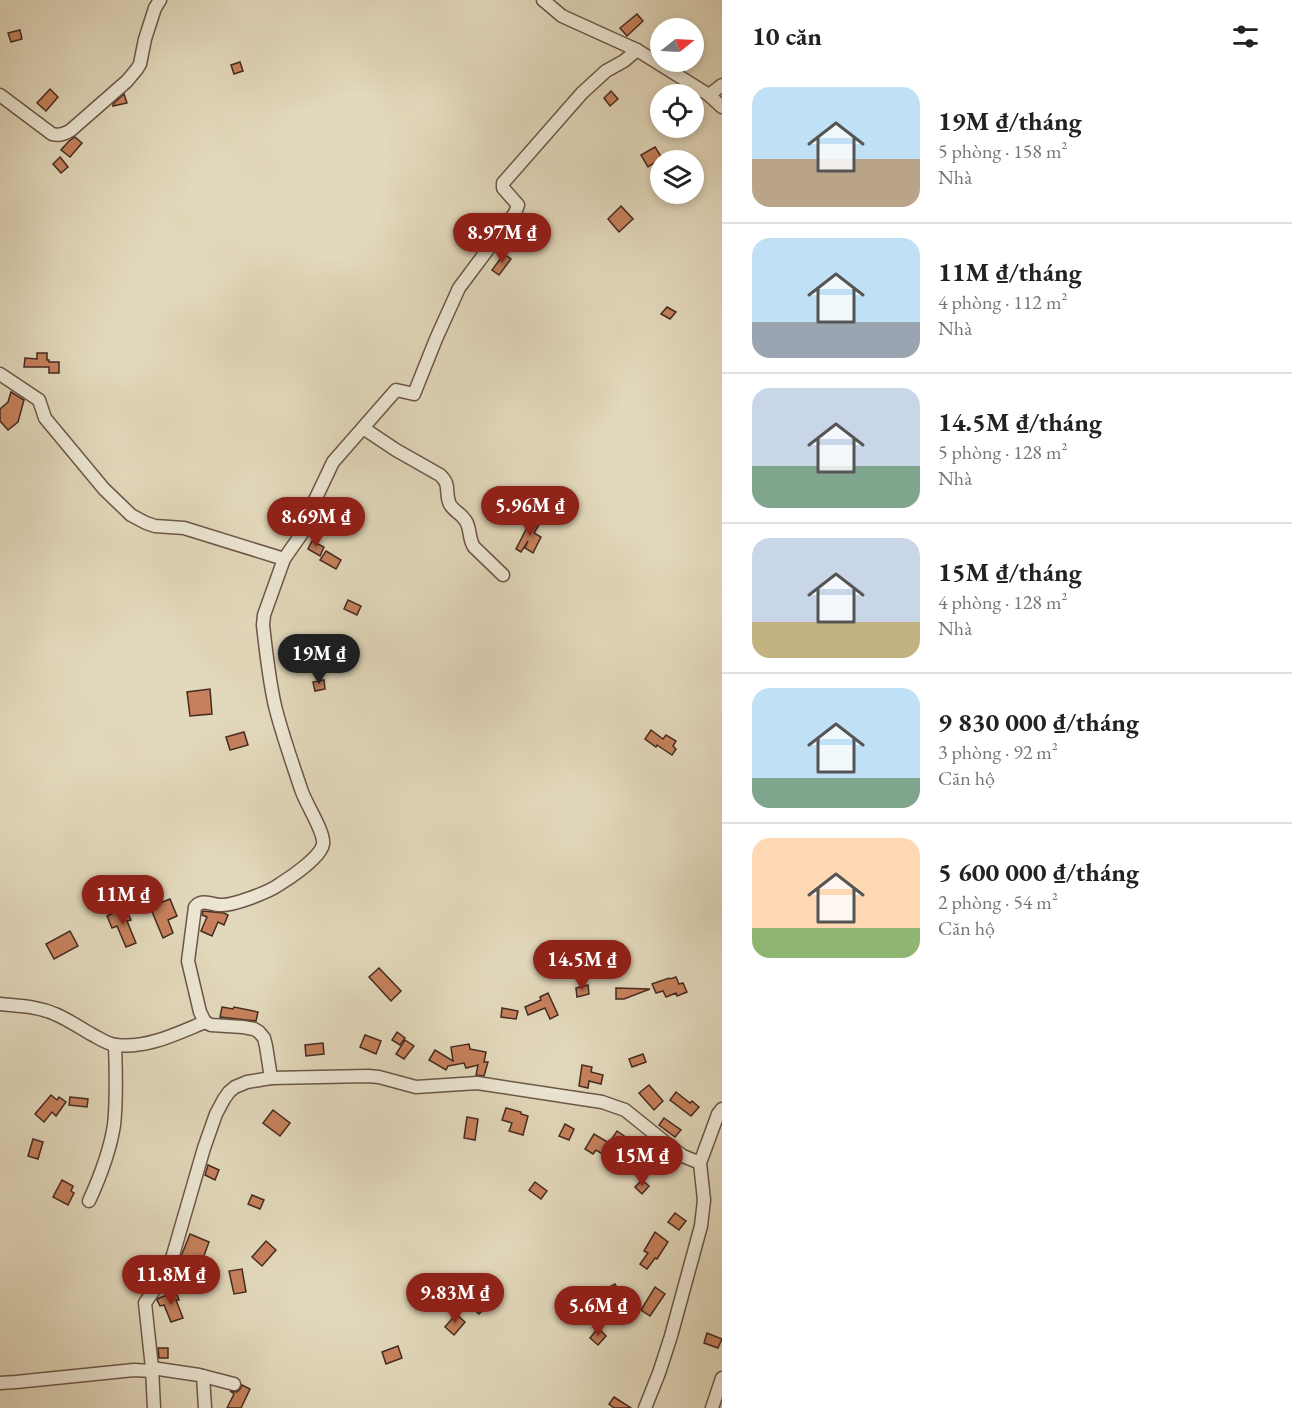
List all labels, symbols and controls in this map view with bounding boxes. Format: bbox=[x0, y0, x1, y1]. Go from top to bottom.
north arrow bbox=[650, 18, 704, 72]
map controls bbox=[650, 18, 704, 204]
text: 10 căn bbox=[752, 19, 822, 53]
icon: filters bbox=[1229, 20, 1262, 53]
button: locate bbox=[650, 84, 704, 138]
text: 19M ₫/tháng bbox=[938, 104, 1082, 138]
icon: home bbox=[800, 111, 872, 183]
text: 5 phòng · 158 m² bbox=[938, 138, 1068, 164]
button: layers bbox=[650, 150, 704, 204]
text: Nhà bbox=[938, 164, 972, 190]
pin: 8.97M ₫ bbox=[447, 213, 557, 264]
text: 8.97M ₫ bbox=[467, 219, 537, 245]
text: 11M ₫/tháng bbox=[938, 255, 1082, 289]
icon: home bbox=[800, 262, 872, 334]
text: 4 phòng · 112 m² bbox=[938, 289, 1068, 315]
text: Nhà bbox=[938, 315, 972, 341]
text: 14.5M ₫/tháng bbox=[938, 405, 1102, 439]
icon: home bbox=[800, 412, 872, 484]
text: 5 phòng · 128 m² bbox=[938, 439, 1068, 465]
text: Nhà bbox=[938, 465, 972, 491]
pin: 5.96M ₫ bbox=[475, 486, 585, 537]
text: 5.96M ₫ bbox=[495, 492, 565, 518]
pin: 8.69M ₫ bbox=[261, 497, 371, 548]
text: 8.69M ₫ bbox=[281, 503, 351, 529]
text: 15M ₫/tháng bbox=[938, 555, 1082, 589]
icon: home bbox=[800, 562, 872, 634]
text: 4 phòng · 128 m² bbox=[938, 589, 1068, 615]
text: Nhà bbox=[938, 615, 972, 641]
pin: 19M ₫ bbox=[277, 634, 361, 685]
text: 19M ₫ bbox=[292, 640, 346, 666]
text: 9 830 000 ₫/tháng bbox=[938, 705, 1139, 739]
icon: home bbox=[800, 712, 872, 784]
text: 3 phòng · 92 m² bbox=[938, 739, 1058, 765]
text: Căn hộ bbox=[938, 765, 995, 791]
text: 5 600 000 ₫/tháng bbox=[938, 855, 1139, 889]
icon: home bbox=[800, 862, 872, 934]
pin: 11M ₫ bbox=[81, 875, 165, 926]
text: 11M ₫ bbox=[96, 881, 150, 907]
text: 2 phòng · 54 m² bbox=[938, 889, 1058, 915]
text: Căn hộ bbox=[938, 915, 995, 941]
pin: 14.5M ₫ bbox=[527, 940, 637, 991]
text: 14.5M ₫ bbox=[547, 946, 617, 972]
pin: 15M ₫ bbox=[600, 1136, 684, 1187]
text: 15M ₫ bbox=[615, 1142, 669, 1168]
pin: 11.8M ₫ bbox=[116, 1255, 226, 1306]
text: 11.8M ₫ bbox=[136, 1261, 206, 1287]
pin: 9.83M ₫ bbox=[400, 1273, 510, 1324]
text: 9.83M ₫ bbox=[420, 1279, 490, 1305]
pin: 5.6M ₫ bbox=[549, 1286, 647, 1337]
text: 5.6M ₫ bbox=[568, 1292, 628, 1318]

